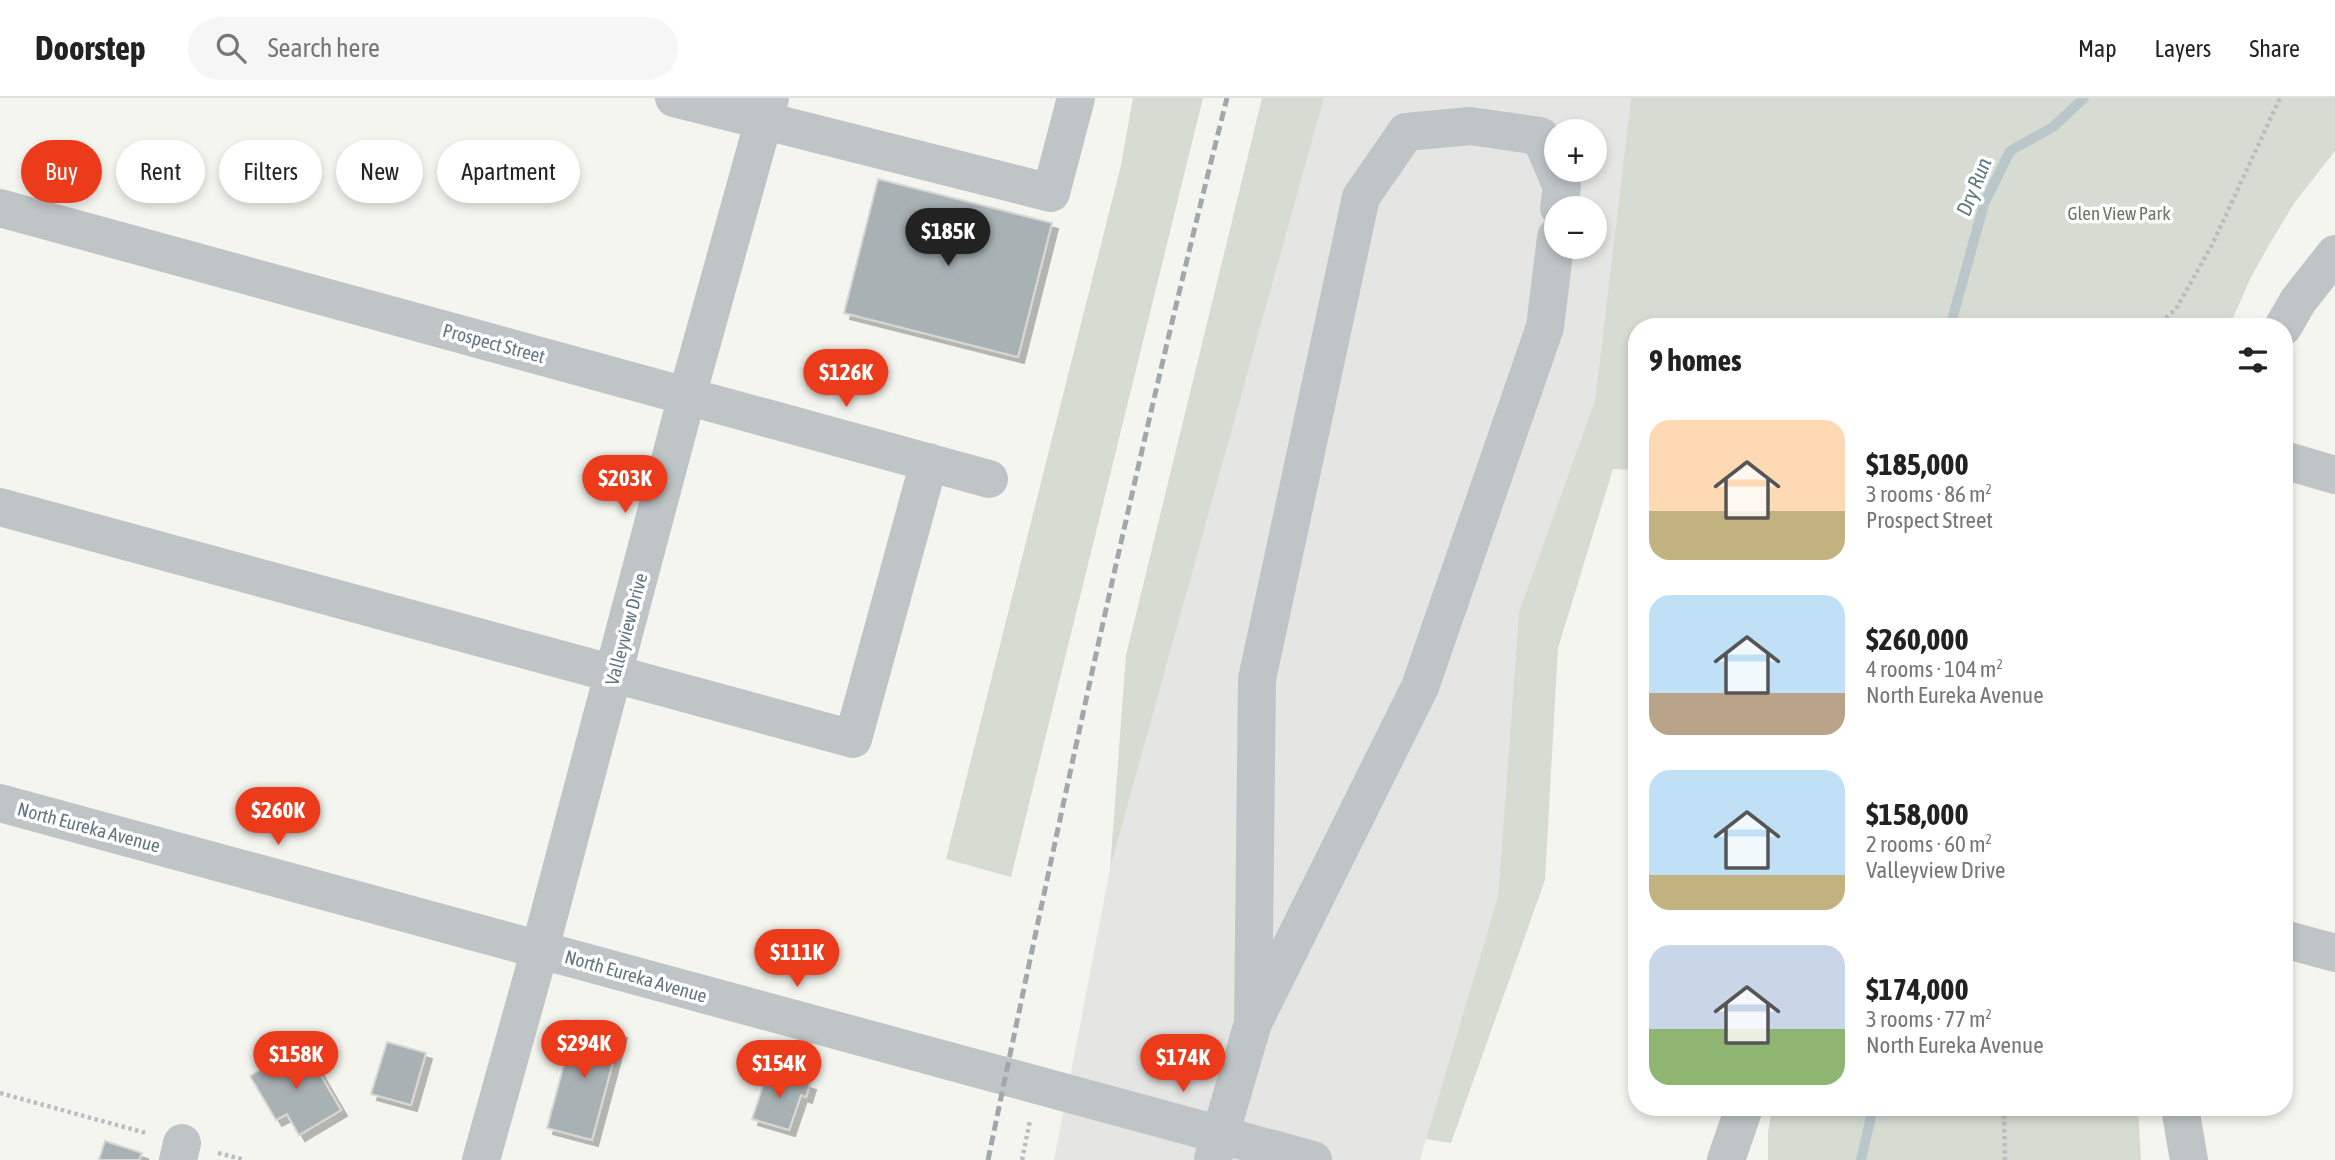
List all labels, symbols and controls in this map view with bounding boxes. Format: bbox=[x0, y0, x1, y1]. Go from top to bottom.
search box bbox=[188, 17, 678, 80]
text: Doorstep bbox=[35, 29, 146, 67]
icon: search bbox=[212, 29, 250, 67]
text: Search here bbox=[268, 33, 380, 63]
text: Map bbox=[2078, 35, 2117, 62]
text: Layers bbox=[2155, 35, 2211, 62]
text: Share bbox=[2249, 35, 2300, 62]
map controls bbox=[1544, 119, 1607, 259]
button: + bbox=[1544, 119, 1607, 182]
chip: Buy bbox=[21, 140, 102, 203]
chip: Rent bbox=[116, 140, 205, 203]
chip: Filters bbox=[219, 140, 322, 203]
chip: New bbox=[336, 140, 423, 203]
chip: Apartment bbox=[437, 140, 580, 203]
water label: Dry Run bbox=[1951, 154, 1995, 219]
button: − bbox=[1544, 196, 1607, 259]
park label: Glen View Park bbox=[2067, 202, 2171, 224]
pin: $185K bbox=[899, 208, 997, 268]
text: $185K bbox=[921, 218, 975, 244]
street label: Prospect Street bbox=[440, 319, 548, 367]
icon: filters bbox=[2234, 341, 2272, 379]
text: 9 homes bbox=[1649, 343, 1742, 377]
pin: $126K bbox=[797, 350, 895, 409]
text: $126K bbox=[819, 359, 873, 385]
text: $185,000 bbox=[1866, 447, 1969, 481]
icon: home bbox=[1705, 448, 1789, 532]
pin: $203K bbox=[576, 456, 674, 515]
text: $203K bbox=[598, 465, 652, 491]
text: 3 rooms · 86 m² bbox=[1866, 481, 1992, 507]
text: Prospect Street bbox=[1866, 507, 1993, 533]
street label: Valleyview Drive bbox=[600, 571, 652, 687]
text: $260,000 bbox=[1866, 622, 1969, 656]
icon: home bbox=[1705, 623, 1789, 707]
text: 4 rooms · 104 m² bbox=[1866, 656, 2003, 682]
text: North Eureka Avenue bbox=[1866, 682, 2044, 708]
pin: $260K bbox=[229, 788, 327, 847]
street label: North Eureka Avenue bbox=[15, 797, 163, 857]
text: $260K bbox=[251, 797, 305, 823]
text: $158,000 bbox=[1866, 797, 1969, 831]
icon: home bbox=[1705, 798, 1789, 882]
text: 2 rooms · 60 m² bbox=[1866, 831, 1992, 857]
text: Valleyview Drive bbox=[1866, 857, 2005, 883]
pin: $111K bbox=[748, 930, 846, 989]
text: $111K bbox=[770, 939, 824, 965]
street label: North Eureka Avenue bbox=[562, 945, 710, 1007]
text: $174,000 bbox=[1866, 972, 1969, 1006]
icon: home bbox=[1705, 973, 1789, 1057]
text: 3 rooms · 77 m² bbox=[1866, 1006, 1992, 1032]
pin: $294K bbox=[535, 1020, 633, 1080]
text: $294K bbox=[557, 1030, 611, 1056]
pin: $158K bbox=[247, 1032, 345, 1091]
text: North Eureka Avenue bbox=[1866, 1032, 2044, 1058]
pin: $174K bbox=[1134, 1034, 1232, 1094]
pin: $154K bbox=[730, 1040, 828, 1100]
text: $158K bbox=[269, 1041, 323, 1067]
text: $174K bbox=[1156, 1044, 1210, 1070]
text: $154K bbox=[752, 1050, 806, 1076]

